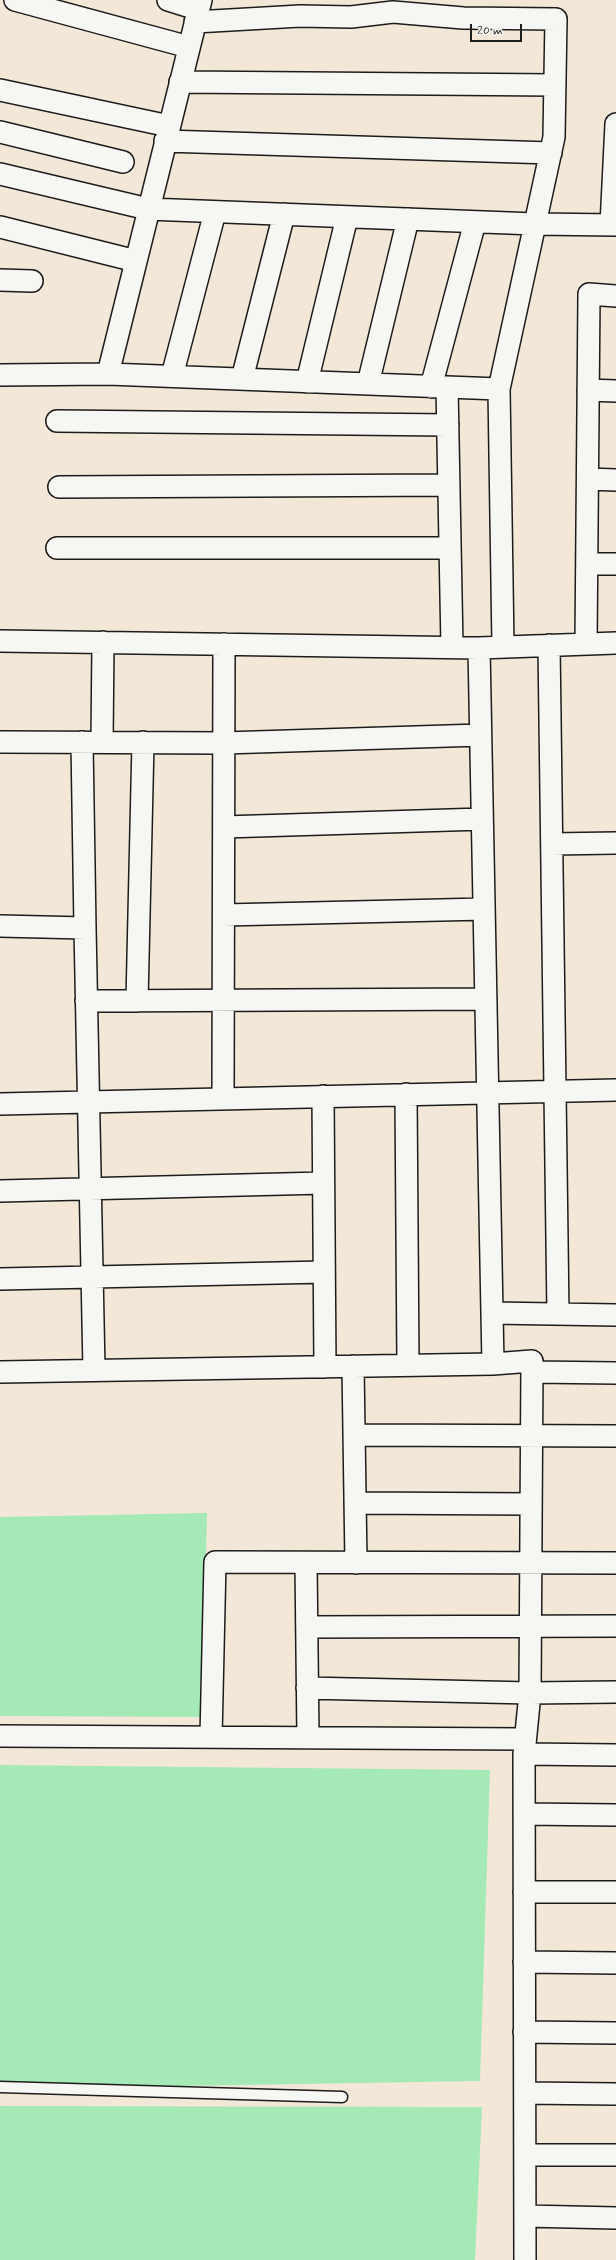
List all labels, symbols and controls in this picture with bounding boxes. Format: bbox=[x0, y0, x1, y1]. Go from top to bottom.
scale bar bbox=[472, 16, 524, 42]
text: 20 m bbox=[477, 23, 503, 39]

